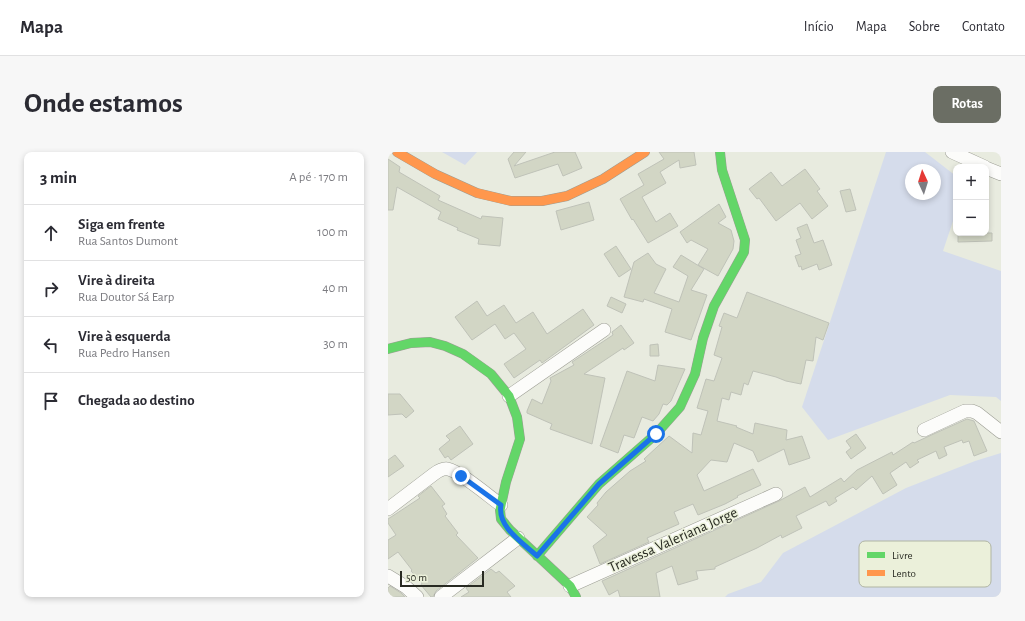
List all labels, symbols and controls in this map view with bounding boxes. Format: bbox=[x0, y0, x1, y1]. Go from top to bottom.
text: Mapa bbox=[20, 18, 63, 37]
text: Início bbox=[804, 20, 834, 34]
text: Mapa bbox=[856, 20, 887, 34]
text: Sobre bbox=[909, 20, 940, 34]
text: Contato bbox=[962, 20, 1005, 34]
button: Rotas bbox=[933, 86, 1001, 123]
text: Onde estamos bbox=[24, 90, 183, 118]
north arrow bbox=[905, 164, 941, 200]
map controls bbox=[953, 164, 989, 236]
button: + bbox=[953, 164, 989, 200]
text: 3 min bbox=[40, 169, 77, 186]
text: A pé · 170 m bbox=[289, 171, 348, 184]
button: − bbox=[953, 200, 989, 236]
text: Siga em frente bbox=[78, 217, 165, 232]
icon: ahead bbox=[40, 222, 62, 244]
text: 100 m bbox=[317, 226, 348, 239]
text: Rua Santos Dumont bbox=[78, 235, 178, 248]
text: Vire à direita bbox=[78, 273, 155, 288]
icon: right bbox=[40, 278, 62, 300]
text: 40 m bbox=[322, 282, 348, 295]
text: Rua Doutor Sá Earp bbox=[78, 291, 174, 304]
text: Vire à esquerda bbox=[78, 329, 171, 344]
icon: left bbox=[40, 334, 62, 356]
text: 30 m bbox=[323, 338, 348, 351]
text: Rua Pedro Hansen bbox=[78, 347, 170, 360]
icon: arrive bbox=[40, 390, 62, 412]
text: Chegada ao destino bbox=[78, 393, 195, 408]
route start bbox=[647, 425, 665, 443]
route end bbox=[452, 467, 470, 485]
street label: Travessa Valeriana Jorge bbox=[606, 505, 740, 575]
legend bbox=[859, 541, 991, 587]
text: Livre bbox=[892, 550, 913, 561]
text: Lento bbox=[892, 568, 916, 579]
scale bar bbox=[400, 569, 484, 588]
text: 50 m bbox=[406, 572, 427, 583]

